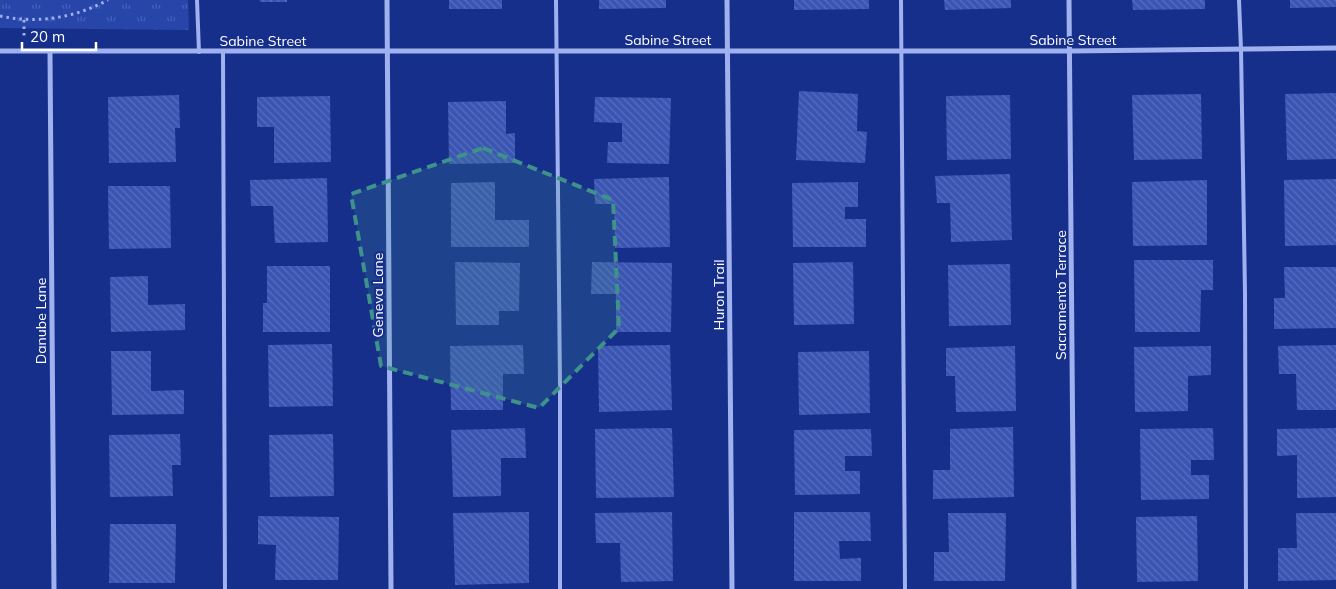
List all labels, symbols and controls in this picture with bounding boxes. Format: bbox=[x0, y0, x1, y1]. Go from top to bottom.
scale bar bbox=[22, 20, 96, 52]
text: 20 m bbox=[30, 27, 65, 46]
street label: Sabine Street bbox=[624, 31, 712, 49]
street label: Sabine Street bbox=[1029, 31, 1117, 49]
street label: Sabine Street bbox=[219, 32, 307, 50]
street label: Sacramento Terrace bbox=[1052, 230, 1070, 360]
street label: Geneva Lane bbox=[369, 253, 387, 337]
street label: Huron Trail bbox=[710, 259, 728, 331]
street label: Danube Lane bbox=[32, 278, 50, 364]

